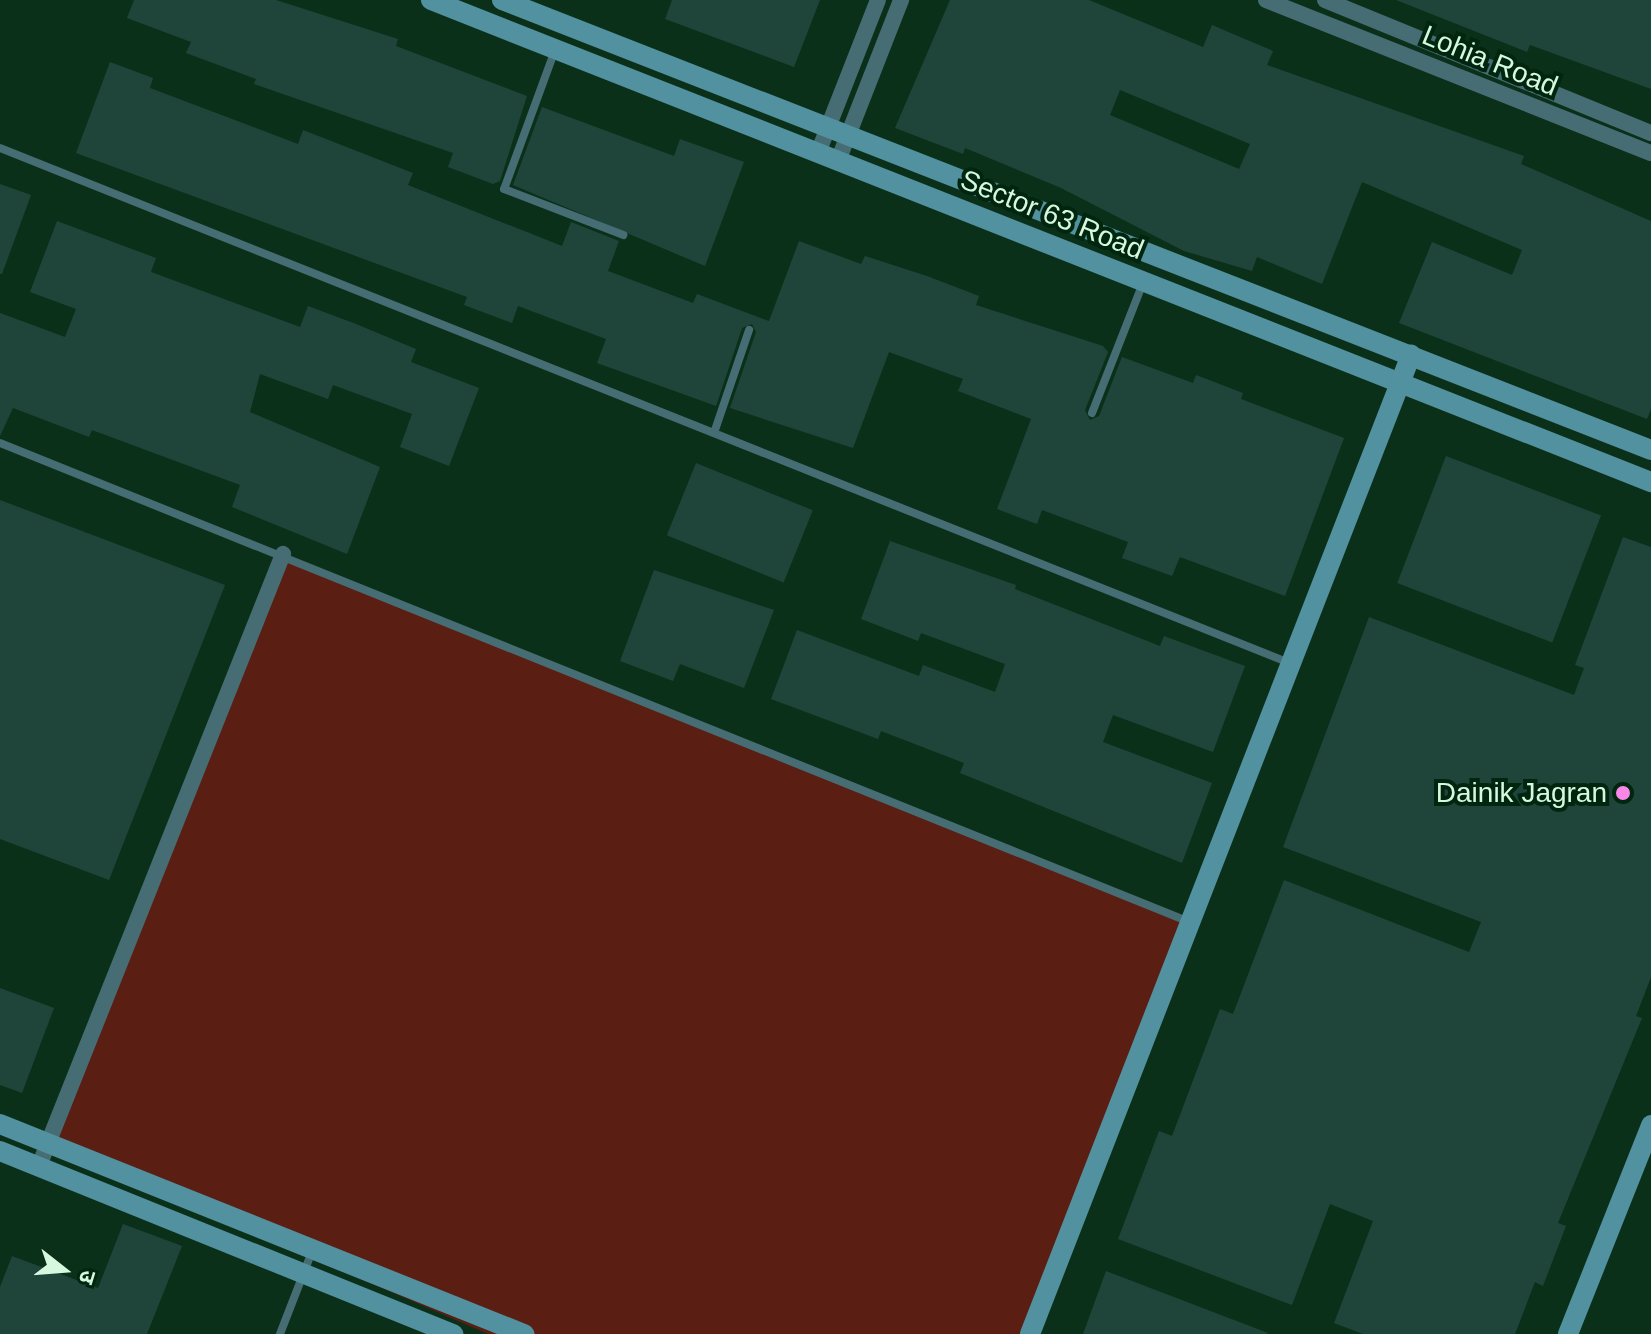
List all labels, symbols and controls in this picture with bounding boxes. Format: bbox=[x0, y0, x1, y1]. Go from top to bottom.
street label: Lohia Road bbox=[1417, 19, 1563, 103]
street label: Sector 63 Road bbox=[956, 163, 1148, 267]
place label: Dainik Jagran bbox=[1436, 776, 1607, 810]
marker: Dainik Jagran bbox=[1614, 784, 1632, 802]
north arrow bbox=[24, 1230, 104, 1310]
text: उ bbox=[74, 1267, 101, 1287]

